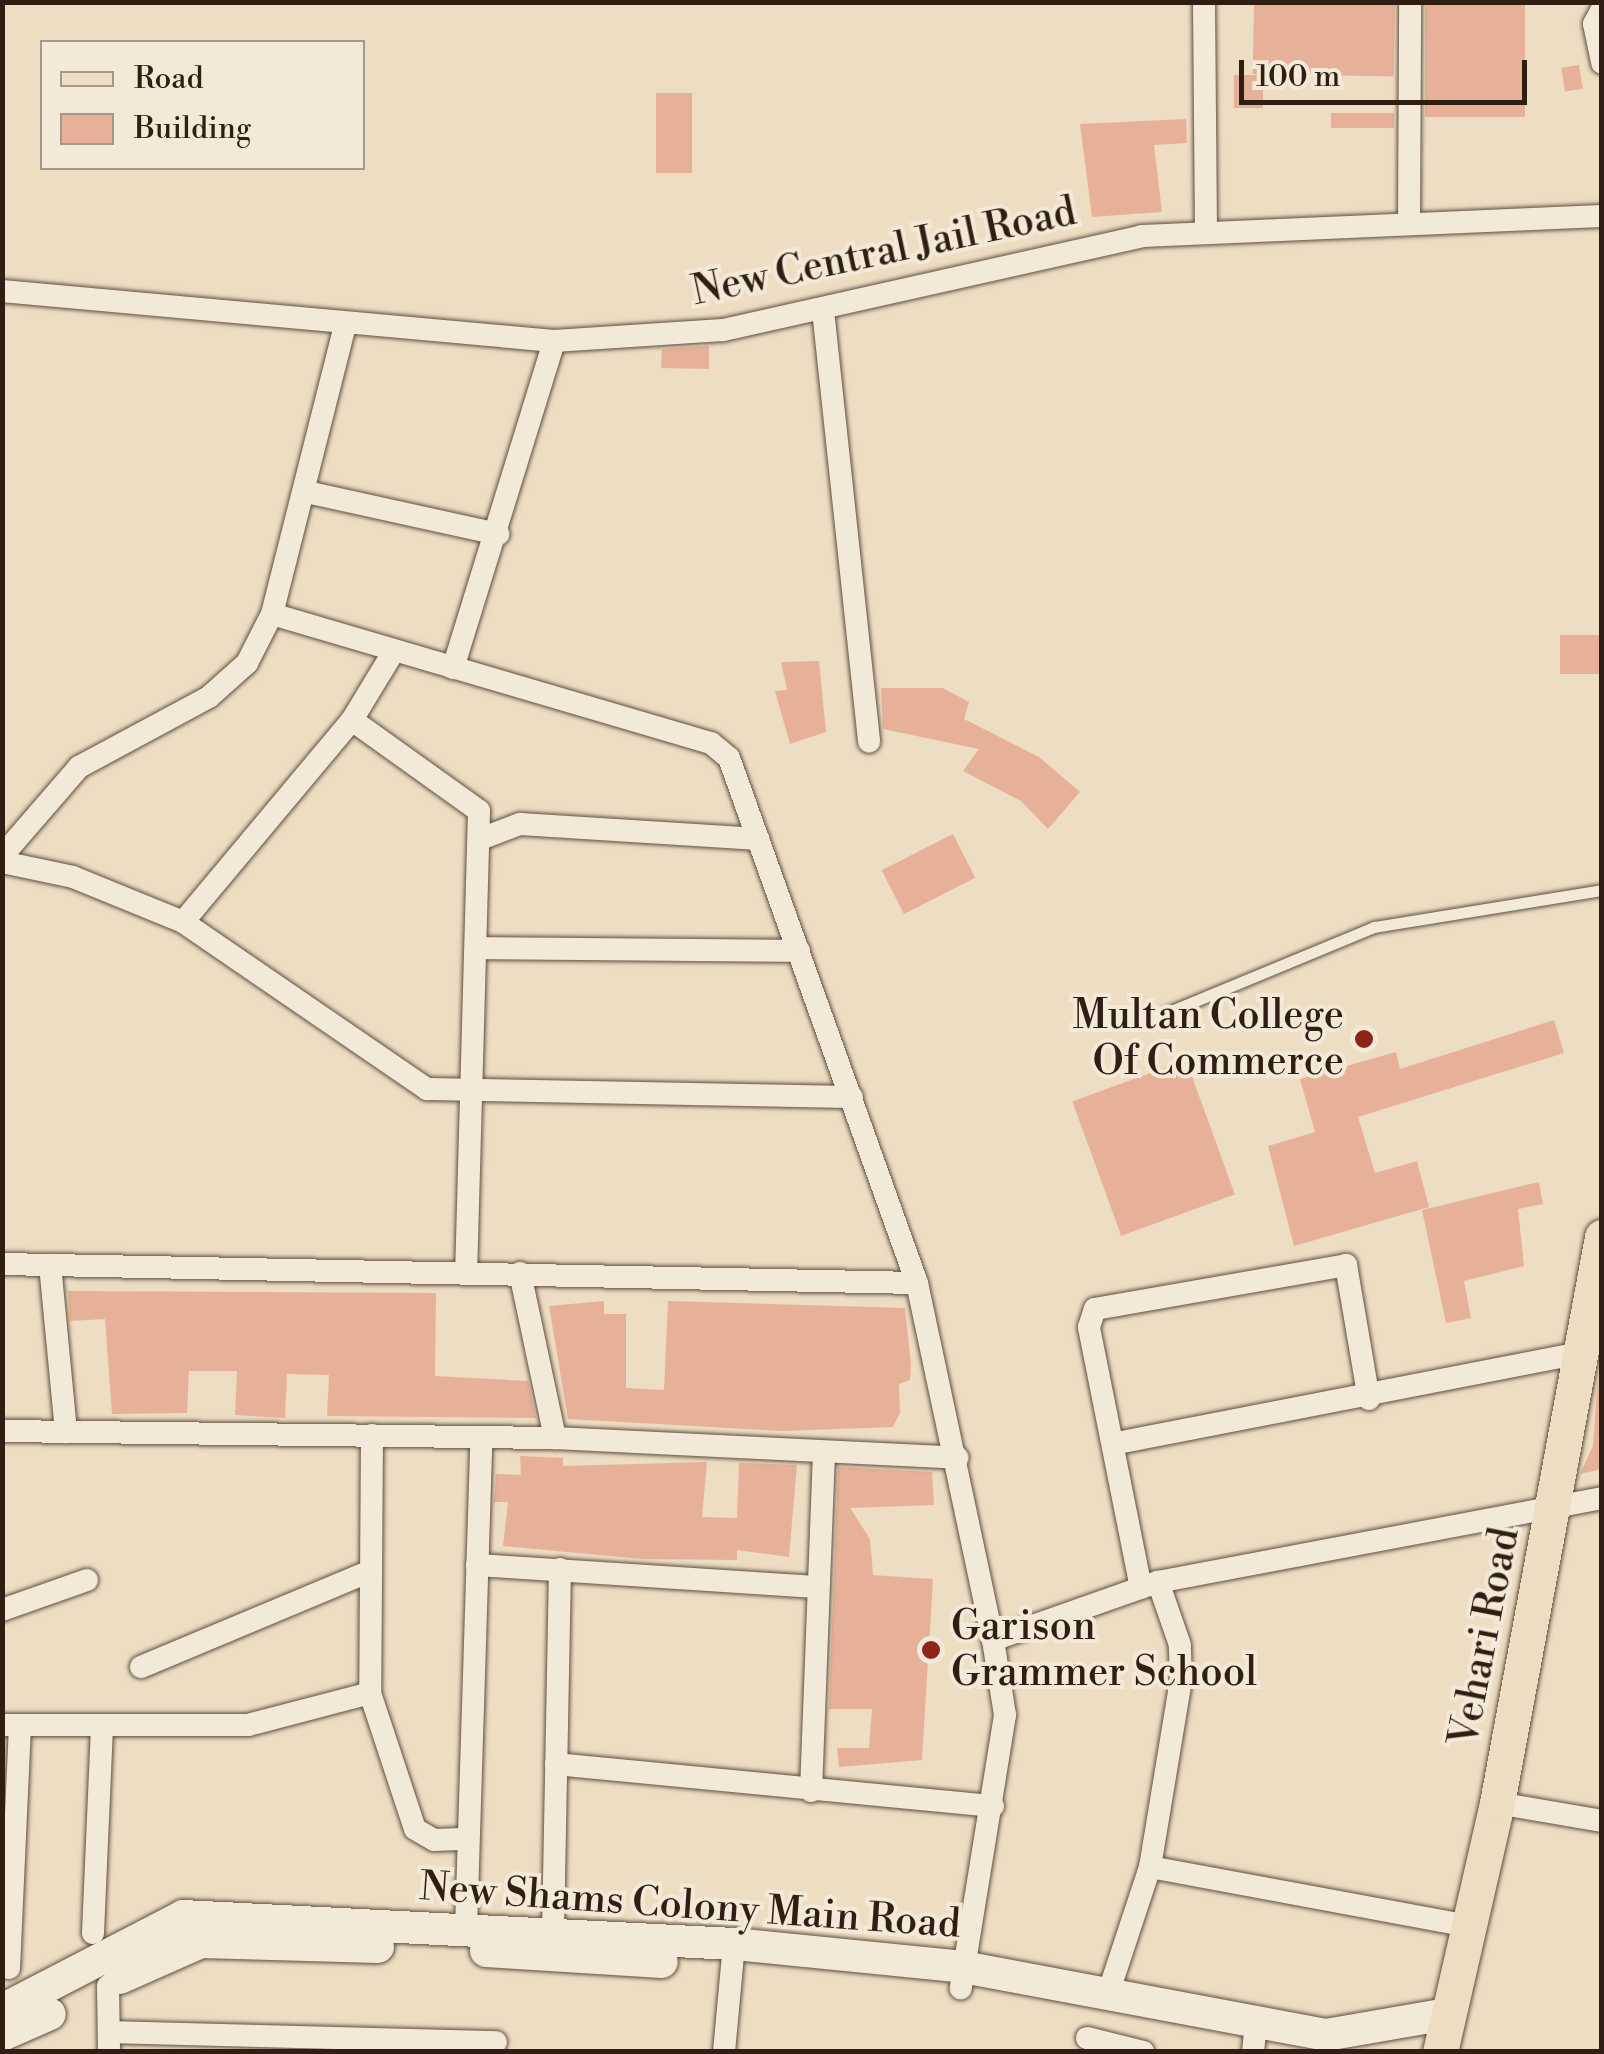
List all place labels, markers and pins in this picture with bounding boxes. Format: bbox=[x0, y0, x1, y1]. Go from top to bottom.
place label: Multan College Of Commerce bbox=[1073, 992, 1344, 1086]
marker: Multan College Of Commerce bbox=[1353, 1028, 1375, 1050]
place label: Garison Grammer School bbox=[951, 1603, 1257, 1697]
marker: Garison Grammer School bbox=[920, 1639, 942, 1661]

